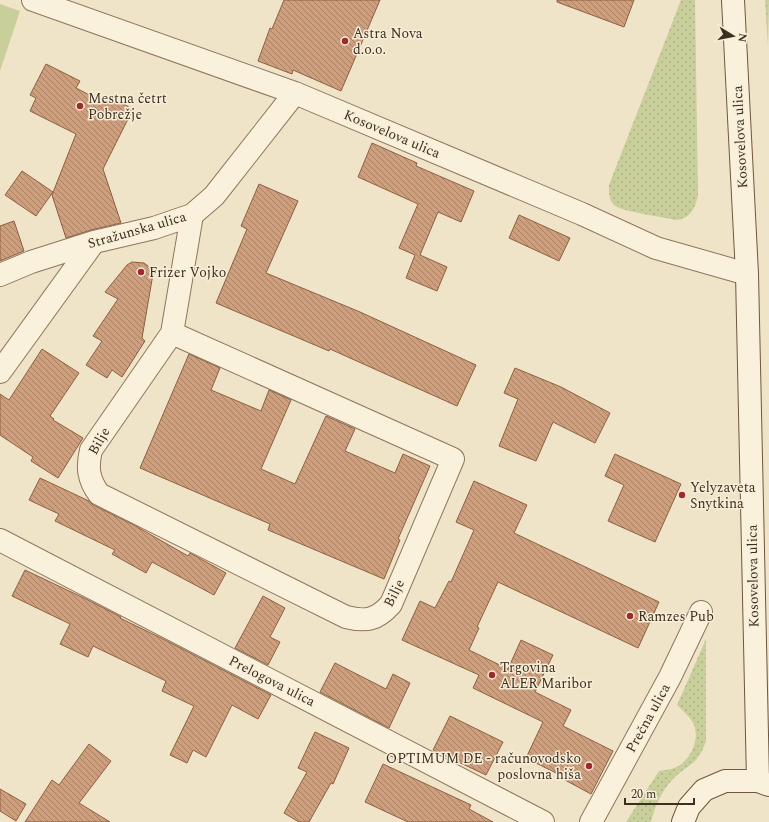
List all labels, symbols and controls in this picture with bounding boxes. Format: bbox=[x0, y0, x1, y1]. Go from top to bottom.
north arrow bbox=[713, 16, 753, 56]
place label: Astra Nova d.o.o. bbox=[353, 23, 423, 60]
text: N bbox=[733, 32, 752, 44]
marker: Astra Nova d.o.o. bbox=[340, 36, 350, 46]
street label: Kosovelova ulica bbox=[727, 85, 753, 189]
place label: Mestna četrt Pobrežje bbox=[88, 88, 167, 125]
marker: Mestna četrt Pobrežje bbox=[75, 101, 85, 111]
street label: Kosovelova ulica bbox=[340, 104, 444, 164]
street label: Stražunska ulica bbox=[85, 206, 189, 254]
place label: Frizer Vojko bbox=[149, 262, 226, 283]
marker: Frizer Vojko bbox=[136, 267, 146, 277]
street label: Bilje bbox=[83, 423, 115, 459]
place label: Yelyzaveta Snytkina bbox=[690, 477, 756, 514]
marker: Yelyzaveta Snytkina bbox=[677, 490, 687, 500]
street label: Kosovelova ulica bbox=[742, 524, 764, 628]
street label: Bilje bbox=[378, 575, 410, 611]
place label: Ramzes Pub bbox=[638, 606, 714, 627]
marker: Ramzes Pub bbox=[625, 611, 635, 621]
street label: Prelogova ulica bbox=[225, 650, 319, 712]
place label: Trgovina ALER Maribor bbox=[500, 657, 593, 694]
marker: Trgovina ALER Maribor bbox=[487, 670, 497, 680]
street label: Prečna ulica bbox=[620, 679, 676, 756]
place label: OPTIMUM DE - računovodsko poslovna hiša bbox=[386, 748, 581, 785]
marker: OPTIMUM DE - računovodsko poslovna hiša bbox=[584, 761, 594, 771]
scale bar bbox=[625, 780, 694, 806]
text: 20 m bbox=[631, 785, 656, 804]

